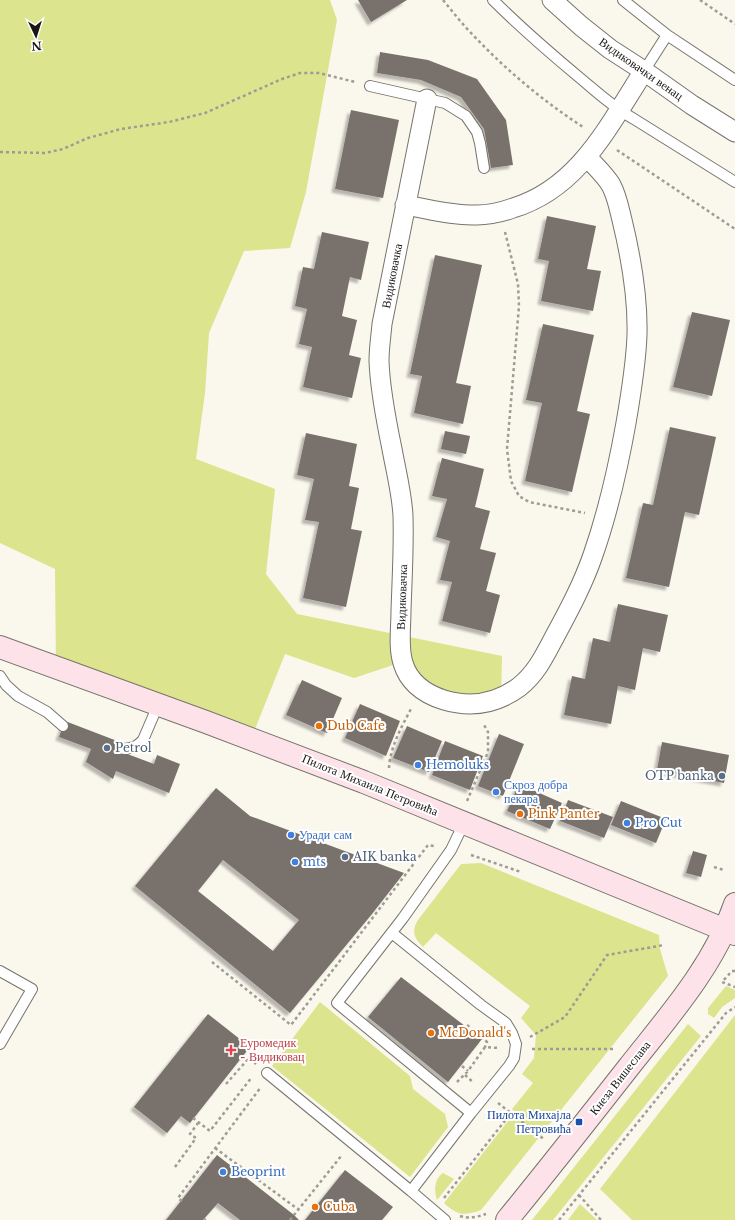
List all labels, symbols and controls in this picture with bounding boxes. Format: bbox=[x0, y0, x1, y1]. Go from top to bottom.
north arrow bbox=[16, 16, 56, 56]
street label: Видиковачки венац bbox=[596, 34, 687, 104]
text: N bbox=[30, 39, 42, 53]
street label: Видиковачка bbox=[378, 242, 405, 310]
street label: Видиковачка bbox=[393, 563, 410, 630]
place label: Dub Cafe bbox=[327, 718, 385, 733]
marker: Dub Cafe bbox=[314, 721, 324, 731]
place label: Petrol bbox=[115, 740, 152, 755]
marker: Petrol bbox=[102, 743, 112, 753]
street label: Пилота Михаила Петровића bbox=[300, 750, 441, 819]
place label: Hemoluks bbox=[426, 757, 489, 772]
marker: Hemoluks bbox=[413, 760, 423, 770]
place label: OTP banka bbox=[645, 768, 714, 783]
marker: OTP banka bbox=[717, 771, 727, 781]
place label: Скроз добра пекара bbox=[504, 777, 568, 806]
marker: Скроз добра пекара bbox=[491, 787, 501, 797]
place label: Pink Panter bbox=[528, 806, 600, 821]
marker: Pink Panter bbox=[515, 809, 525, 819]
place label: Pro Cut bbox=[635, 815, 683, 830]
marker: Pro Cut bbox=[622, 818, 632, 828]
place label: Уради сам bbox=[299, 827, 353, 842]
marker: Уради сам bbox=[286, 830, 296, 840]
place label: AIK banka bbox=[352, 849, 417, 864]
marker: AIK banka bbox=[340, 852, 350, 862]
place label: mts bbox=[303, 854, 326, 869]
marker: mts bbox=[290, 857, 300, 867]
place label: McDonald's bbox=[439, 1025, 511, 1040]
marker: McDonald's bbox=[426, 1028, 436, 1038]
place label: Еуромедик - Видиковац bbox=[240, 1035, 305, 1064]
street label: Кнеза Вишеслава bbox=[586, 1037, 654, 1118]
marker: Еуромедик - Видиковац bbox=[225, 1044, 237, 1056]
place label: Пилота Михајла Петровића bbox=[487, 1107, 572, 1136]
marker: Пилота Михајла Петровића bbox=[574, 1117, 584, 1127]
place label: Beoprint bbox=[231, 1164, 286, 1179]
marker: Beoprint bbox=[218, 1167, 228, 1177]
place label: Cuba bbox=[323, 1199, 356, 1214]
marker: Cuba bbox=[310, 1202, 320, 1212]

